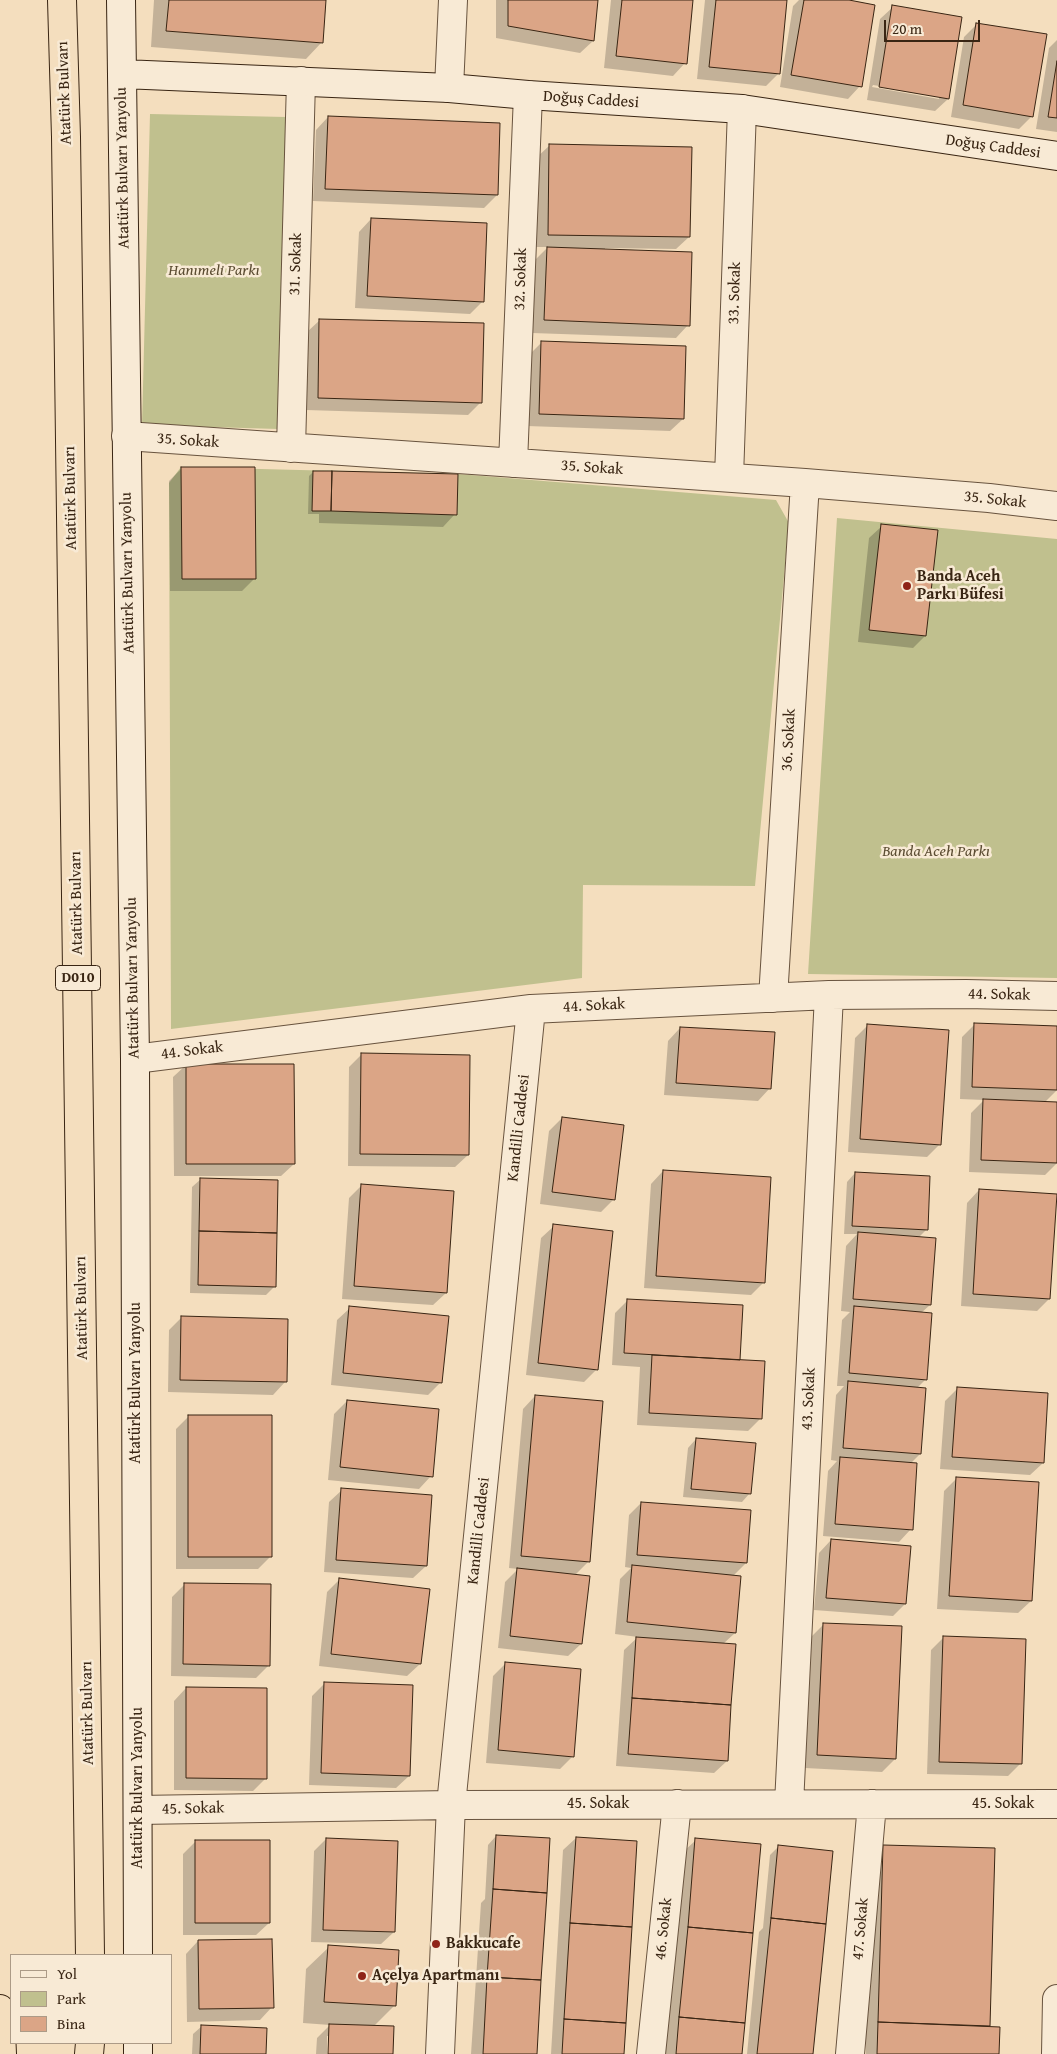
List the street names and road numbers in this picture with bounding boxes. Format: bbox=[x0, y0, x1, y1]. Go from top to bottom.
street label: Atatürk Bulvarı bbox=[54, 41, 76, 145]
street label: Atatürk Bulvarı Yanyolu bbox=[112, 87, 134, 249]
street label: Doğuş Caddesi bbox=[542, 87, 640, 113]
street label: Doğuş Caddesi bbox=[944, 131, 1042, 163]
street label: 31. Sokak bbox=[285, 232, 307, 296]
street label: 32. Sokak bbox=[510, 247, 532, 311]
street label: 33. Sokak bbox=[724, 261, 746, 325]
street label: 35. Sokak bbox=[156, 429, 220, 453]
street label: Atatürk Bulvarı bbox=[60, 446, 82, 550]
street label: 35. Sokak bbox=[560, 456, 624, 480]
street label: 35. Sokak bbox=[963, 487, 1027, 513]
street label: Atatürk Bulvarı Yanyolu bbox=[117, 492, 139, 654]
street label: 36. Sokak bbox=[778, 708, 800, 772]
street label: Atatürk Bulvarı bbox=[66, 851, 88, 955]
street label: Atatürk Bulvarı Yanyolu bbox=[122, 897, 144, 1059]
road number: D010 bbox=[56, 966, 100, 990]
street label: 44. Sokak bbox=[968, 985, 1030, 1005]
street label: 44. Sokak bbox=[562, 995, 626, 1017]
street label: 44. Sokak bbox=[160, 1038, 224, 1064]
street label: Kandilli Caddesi bbox=[504, 1073, 534, 1183]
street label: Atatürk Bulvarı bbox=[71, 1256, 93, 1360]
street label: Atatürk Bulvarı Yanyolu bbox=[126, 1302, 146, 1464]
street label: 43. Sokak bbox=[798, 1367, 820, 1431]
street label: Kandilli Caddesi bbox=[464, 1476, 494, 1586]
street label: Atatürk Bulvarı bbox=[77, 1661, 99, 1765]
street label: Atatürk Bulvarı Yanyolu bbox=[128, 1707, 148, 1869]
street label: 45. Sokak bbox=[567, 1794, 629, 1814]
street label: 45. Sokak bbox=[972, 1794, 1034, 1814]
street label: 45. Sokak bbox=[162, 1799, 224, 1819]
street label: 46. Sokak bbox=[651, 1897, 677, 1961]
street label: 47. Sokak bbox=[849, 1897, 873, 1961]

